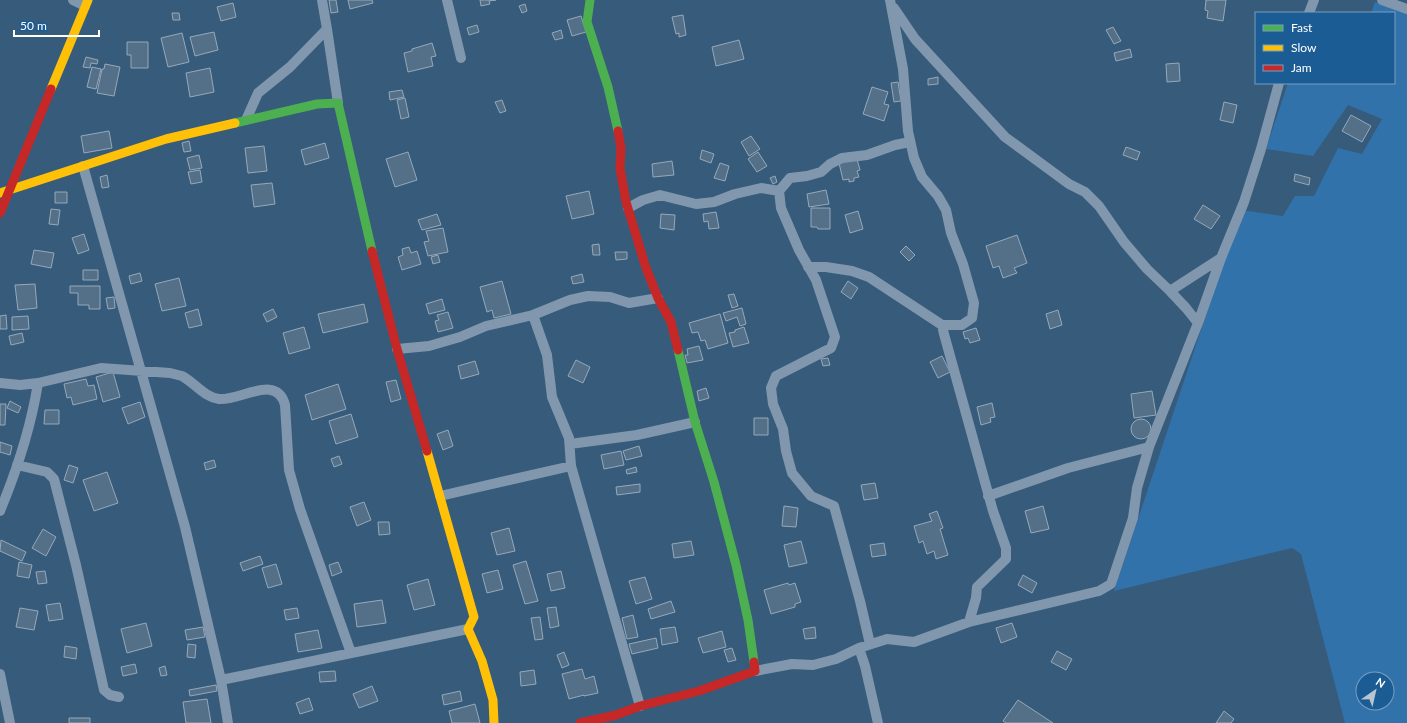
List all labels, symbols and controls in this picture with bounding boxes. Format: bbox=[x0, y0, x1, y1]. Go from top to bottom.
scale bar bbox=[14, 12, 99, 38]
legend bbox=[1255, 12, 1395, 84]
text: 50 m bbox=[20, 18, 47, 33]
text: Fast bbox=[1291, 20, 1313, 35]
text: Slow bbox=[1291, 40, 1317, 55]
text: Jam bbox=[1291, 60, 1312, 75]
north arrow bbox=[1355, 671, 1395, 711]
text: N bbox=[1374, 675, 1388, 690]

